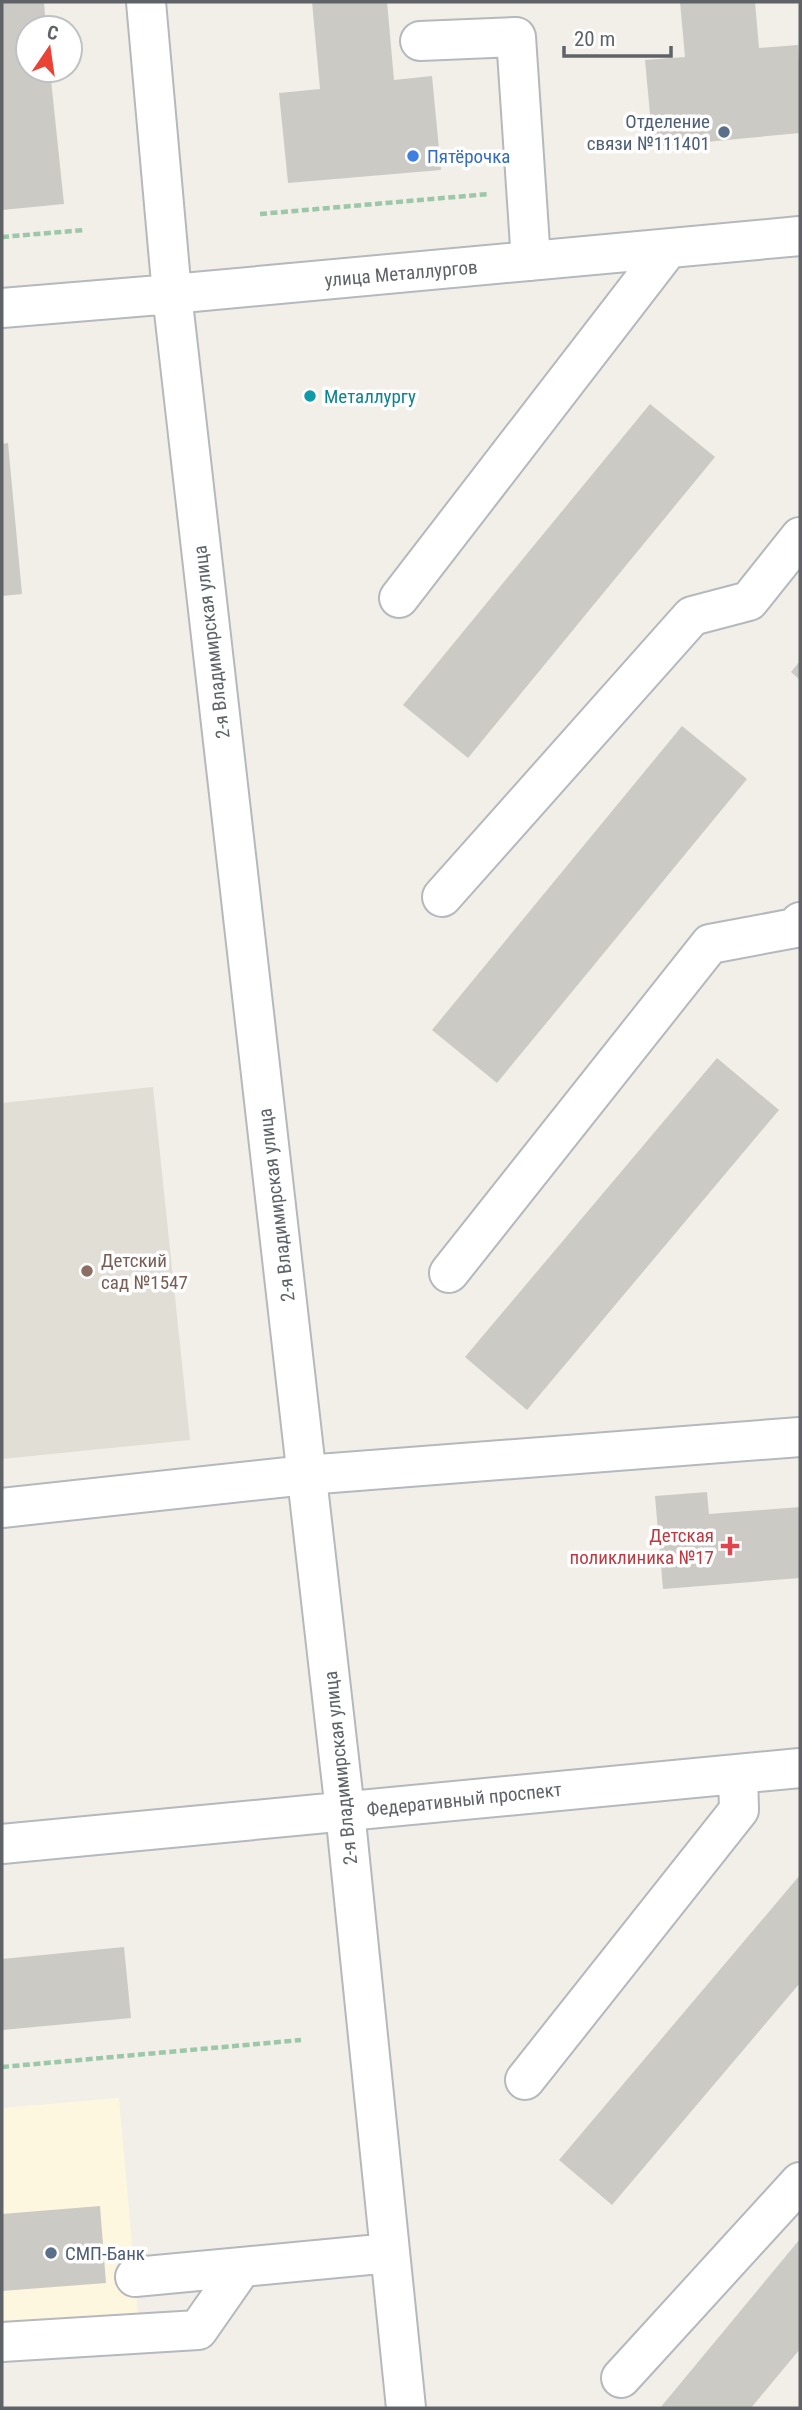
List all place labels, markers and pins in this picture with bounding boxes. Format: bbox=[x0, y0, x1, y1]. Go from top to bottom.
place label: Отделение связи №111401 bbox=[587, 110, 710, 155]
marker: Отделение связи №111401 bbox=[716, 124, 732, 140]
place label: Пятёрочка bbox=[427, 145, 510, 168]
marker: Пятёрочка bbox=[405, 148, 421, 164]
place label: Металлургу bbox=[324, 385, 416, 408]
marker: Металлургу bbox=[302, 388, 318, 404]
place label: Детский сад №1547 bbox=[101, 1249, 188, 1294]
marker: Детский сад №1547 bbox=[79, 1263, 95, 1279]
place label: Детская поликлиника №17 bbox=[570, 1524, 714, 1569]
marker: Детская поликлиника №17 bbox=[720, 1536, 740, 1556]
place label: СМП-Банк bbox=[65, 2242, 145, 2265]
marker: СМП-Банк bbox=[43, 2245, 59, 2261]

